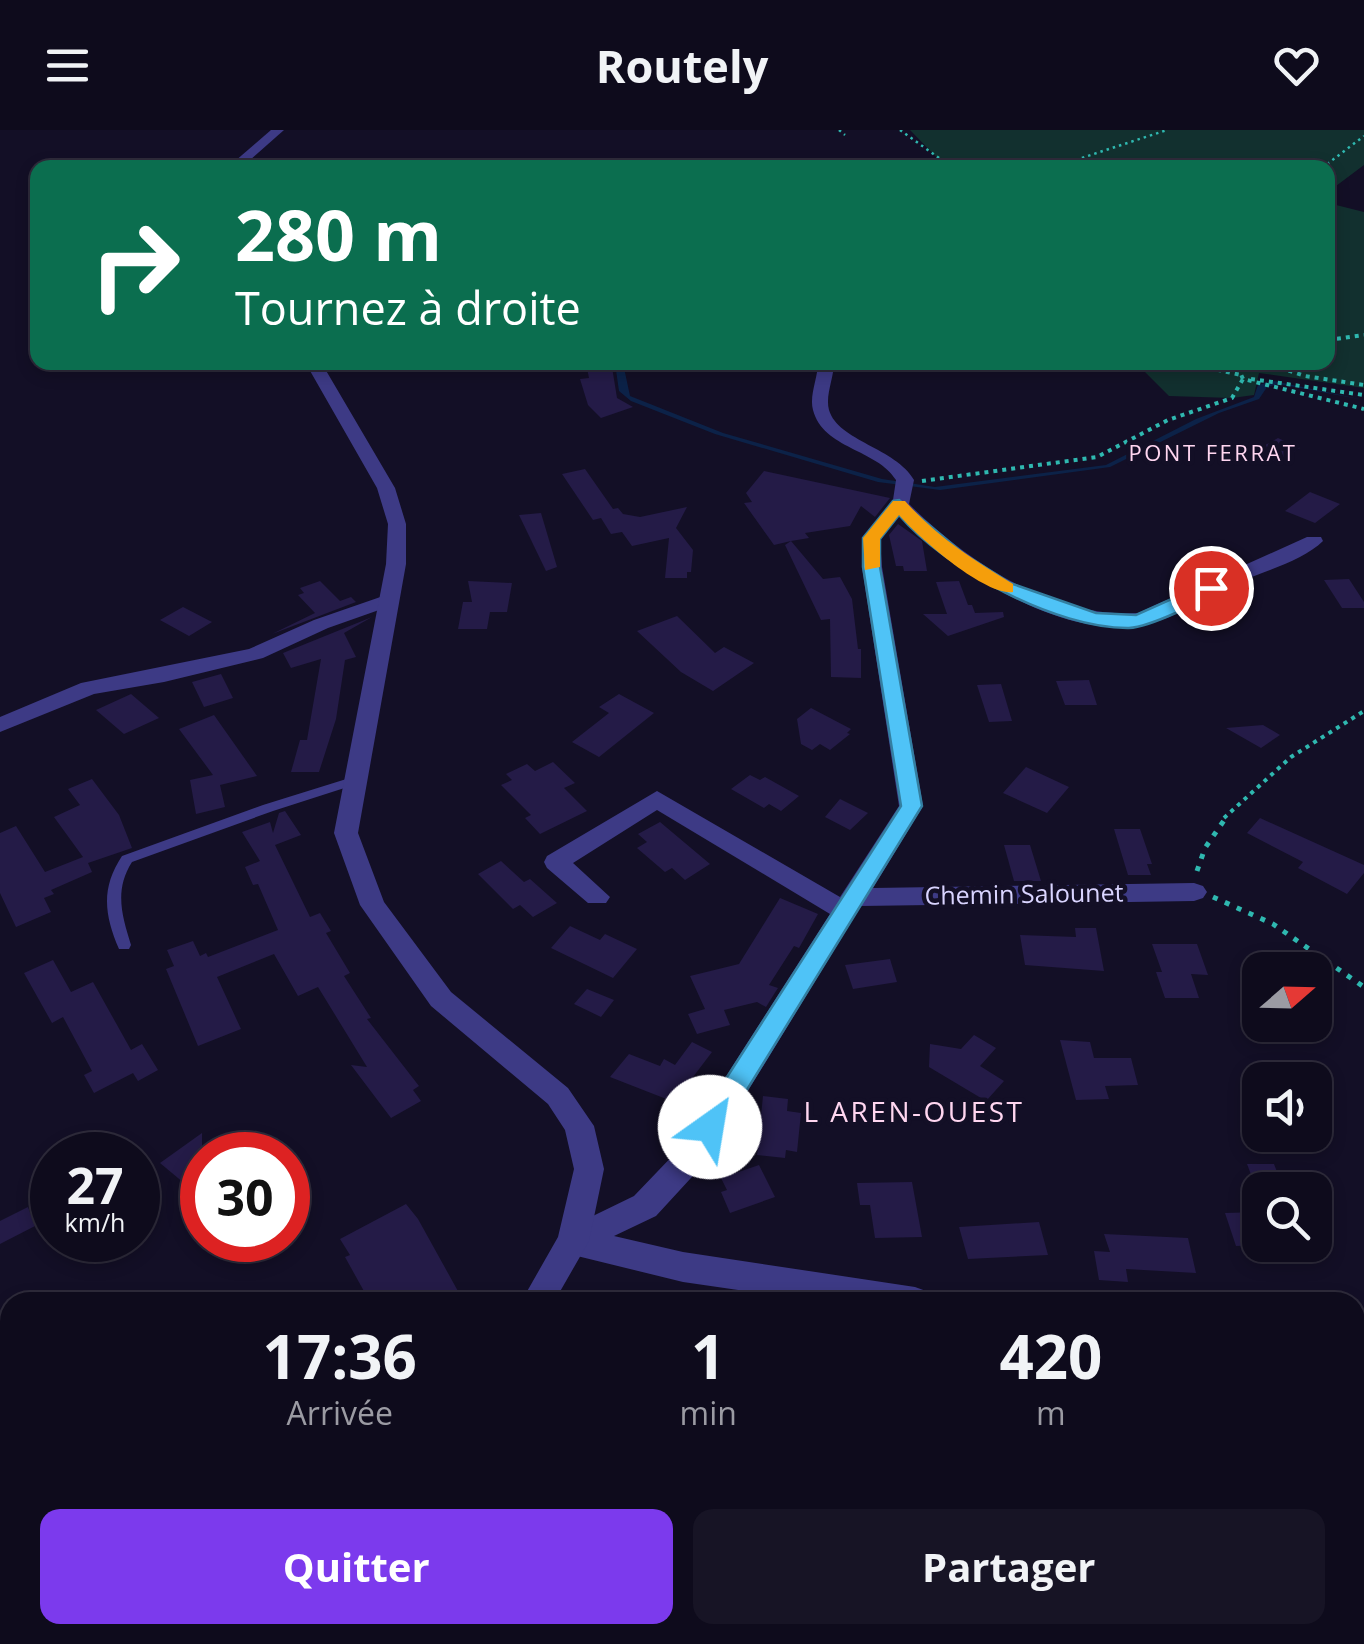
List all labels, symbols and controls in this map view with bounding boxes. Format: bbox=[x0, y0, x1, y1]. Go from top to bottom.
text: Routely bbox=[596, 35, 768, 96]
icon: menu bbox=[40, 38, 95, 93]
icon: heart bbox=[1269, 38, 1324, 93]
text: 280 m bbox=[235, 186, 442, 282]
icon: right bbox=[70, 200, 200, 330]
text: Tournez à droite bbox=[235, 277, 581, 338]
district label: PONT FERRAT bbox=[1128, 437, 1298, 467]
pin bbox=[1169, 546, 1254, 631]
icon: arrive bbox=[1184, 561, 1239, 616]
street label: Chemin Salounet bbox=[924, 874, 1124, 912]
north arrow bbox=[1242, 952, 1332, 1042]
map controls bbox=[1242, 952, 1332, 1262]
button: sound bbox=[1242, 1062, 1332, 1152]
position arrow bbox=[658, 1075, 762, 1179]
district label: L AREN-OUEST bbox=[803, 1092, 1025, 1130]
speed limit sign: 30 bbox=[180, 1132, 310, 1262]
text: 27 bbox=[66, 1151, 124, 1219]
button: search bbox=[1242, 1172, 1332, 1262]
text: km/h bbox=[65, 1205, 125, 1239]
text: 17:36 bbox=[263, 1315, 417, 1397]
text: 1 bbox=[691, 1315, 725, 1397]
text: 420 bbox=[999, 1315, 1102, 1397]
text: Arrivée bbox=[287, 1391, 393, 1434]
text: min bbox=[680, 1391, 737, 1434]
text: m bbox=[1036, 1391, 1066, 1434]
button: Quitter bbox=[40, 1509, 673, 1624]
button: Partager bbox=[693, 1509, 1325, 1624]

